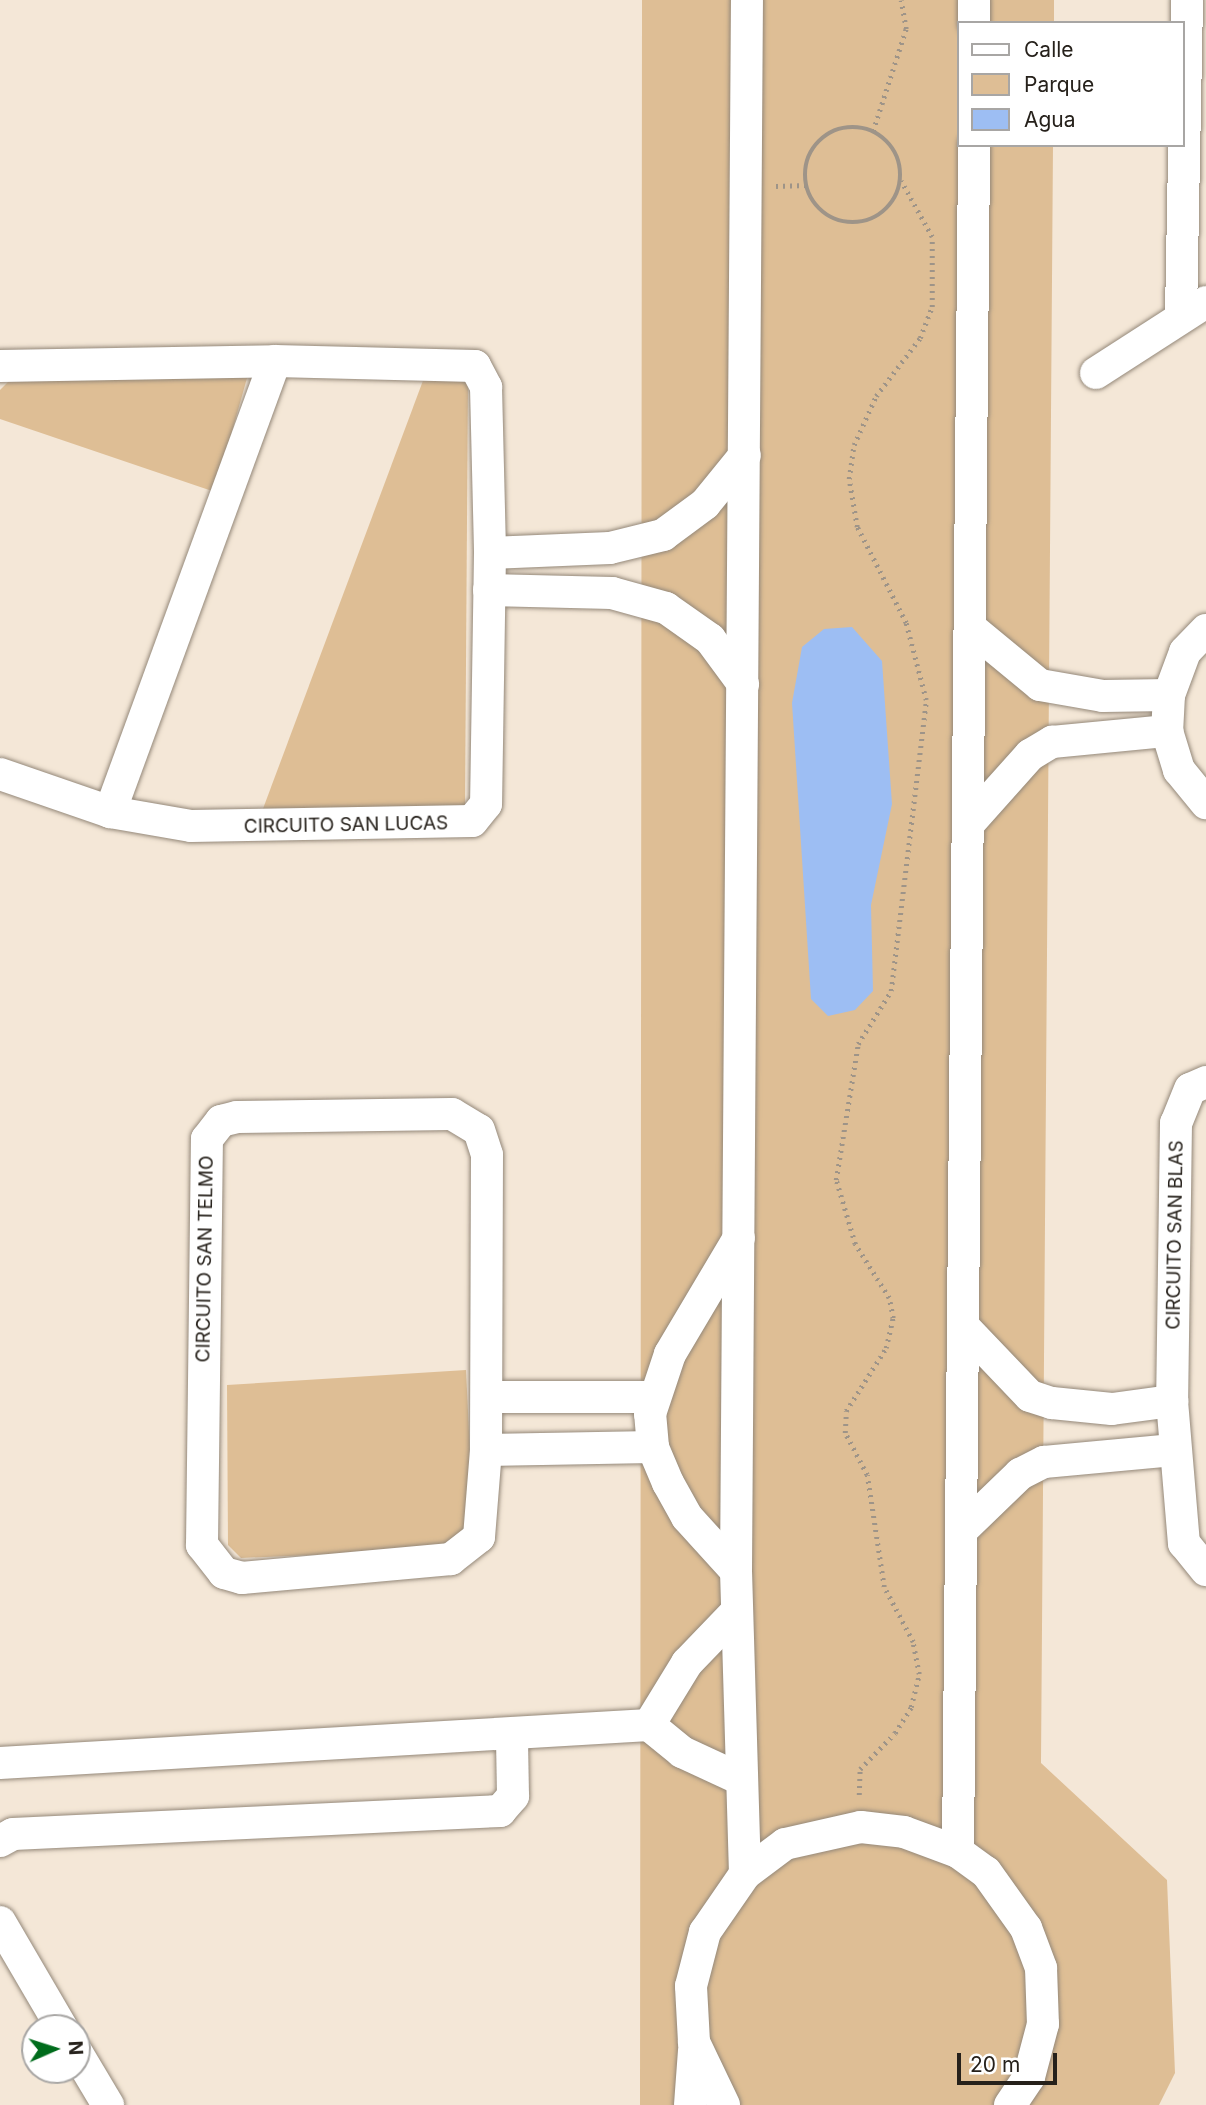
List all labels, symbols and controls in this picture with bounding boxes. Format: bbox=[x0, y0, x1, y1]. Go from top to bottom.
legend bbox=[958, 21, 1185, 147]
text: Calle bbox=[1024, 37, 1074, 62]
text: Parque bbox=[1024, 72, 1094, 97]
text: Agua bbox=[1024, 107, 1076, 132]
street label: CIRCUITO SAN LUCAS bbox=[244, 812, 448, 838]
street label: CIRCUITO SAN BLAS bbox=[1162, 1140, 1188, 1330]
street label: CIRCUITO SAN TELMO bbox=[192, 1155, 218, 1363]
north arrow bbox=[21, 2014, 91, 2084]
scale bar bbox=[961, 2038, 1061, 2082]
text: N bbox=[64, 2040, 87, 2056]
text: 20 m bbox=[970, 2052, 1020, 2077]

